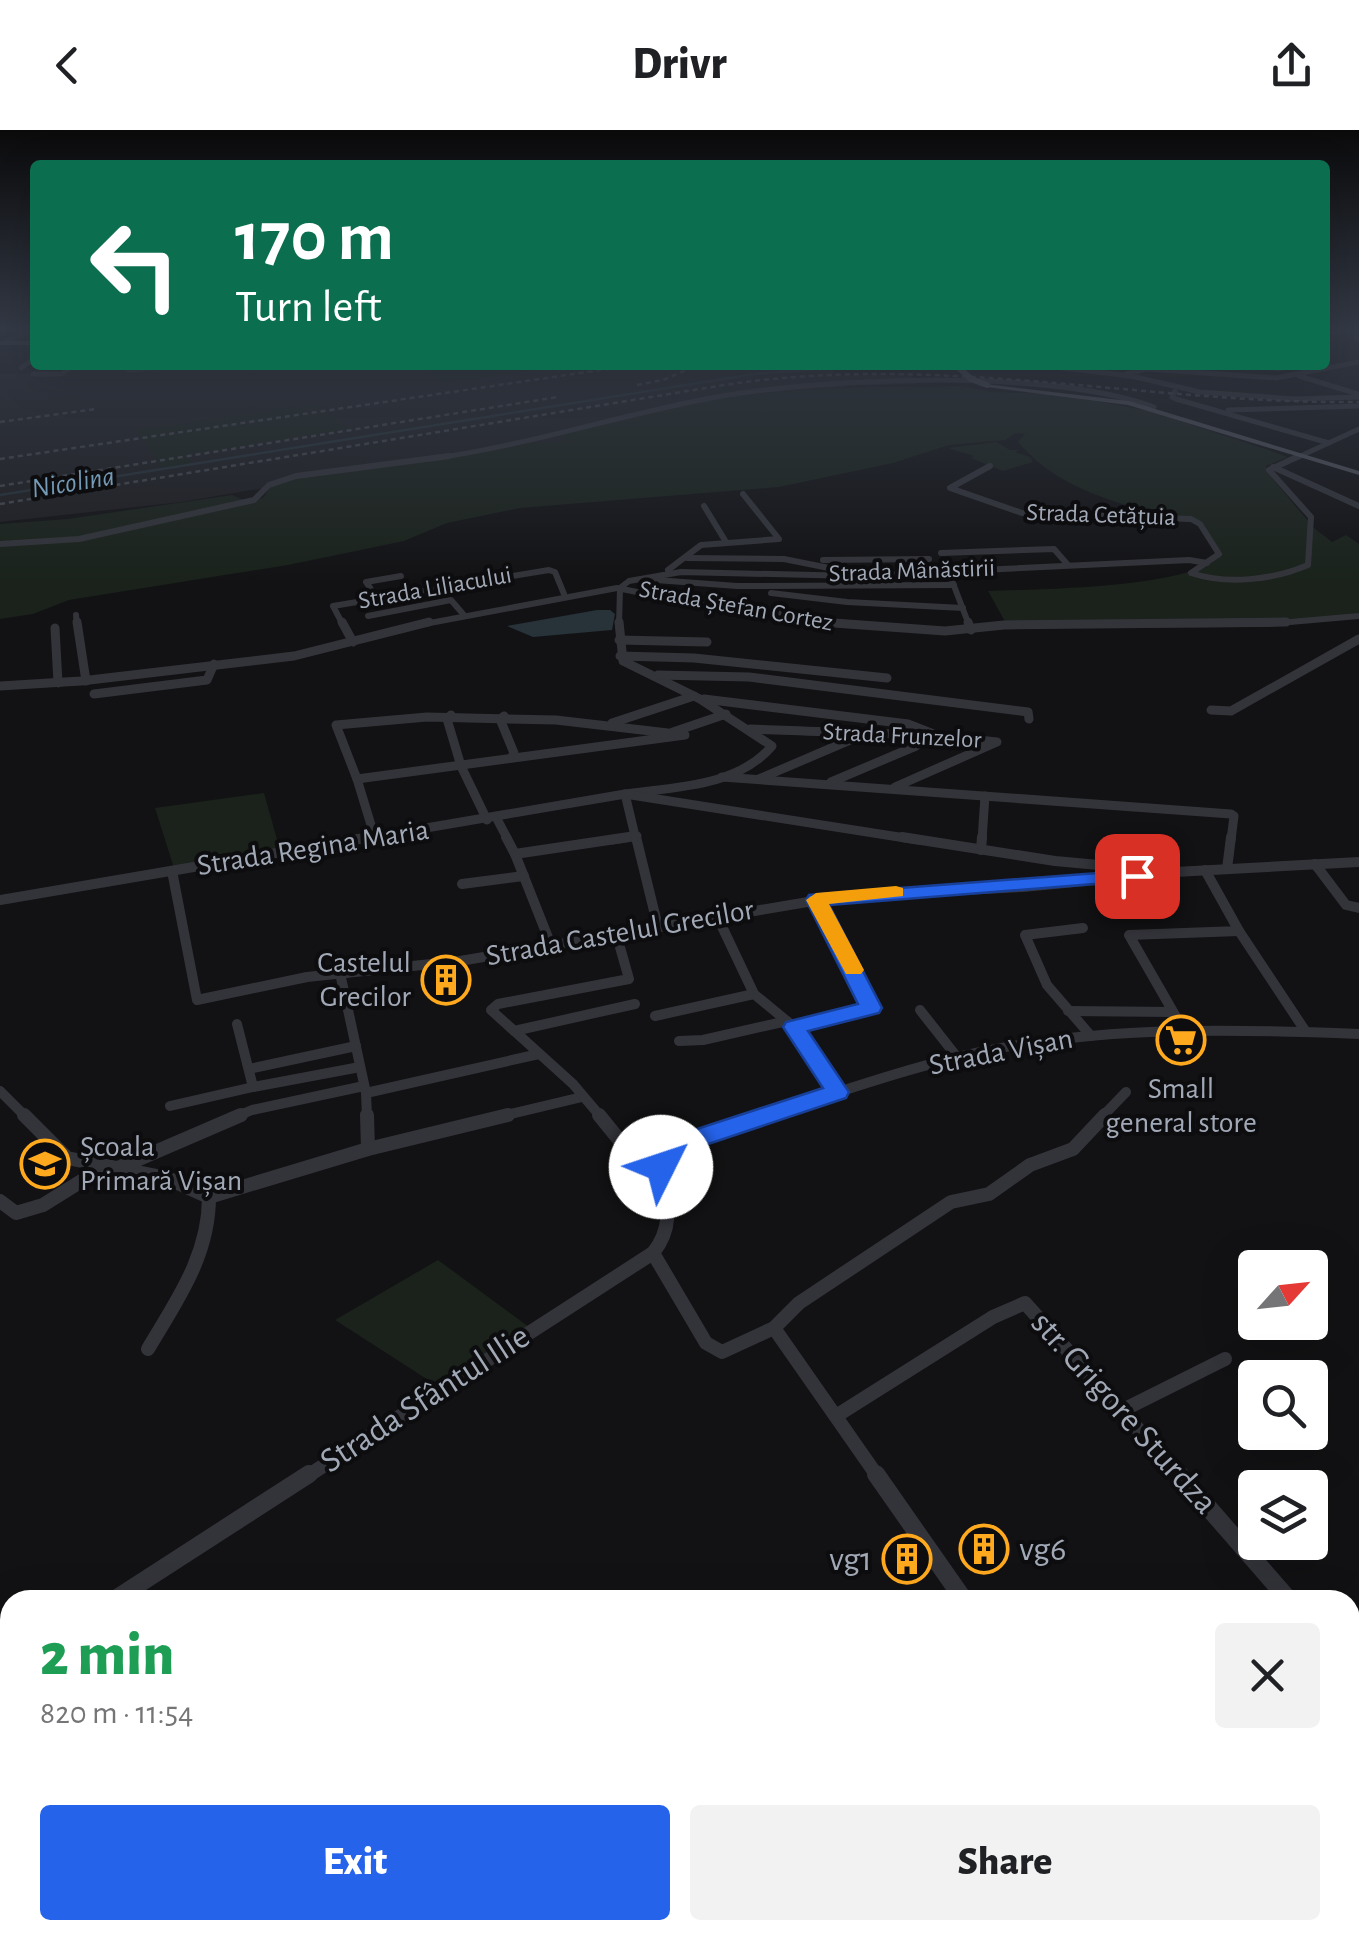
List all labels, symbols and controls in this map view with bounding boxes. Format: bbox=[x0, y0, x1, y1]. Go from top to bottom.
icon: back bbox=[40, 38, 95, 93]
icon: share bbox=[1264, 38, 1319, 93]
text: Drivr bbox=[632, 42, 727, 87]
icon: left bbox=[70, 200, 200, 330]
text: 170 m bbox=[235, 203, 394, 273]
text: Turn left bbox=[235, 285, 382, 330]
water label: Nicolina bbox=[29, 463, 117, 503]
street label: Strada Cetățuia bbox=[1026, 500, 1176, 532]
street label: Strada Mânăstirii bbox=[828, 556, 996, 586]
street label: Strada Liliacului bbox=[356, 562, 514, 614]
street label: Strada Ștefan Cortez bbox=[637, 577, 835, 637]
street label: Strada Frunzelor bbox=[822, 719, 982, 753]
street label: Strada Regina Maria bbox=[195, 815, 431, 881]
pin bbox=[1095, 834, 1180, 919]
icon: arrive bbox=[1110, 849, 1165, 904]
street label: Strada Castelul Grecilor bbox=[484, 895, 756, 971]
place label: Castelul Grecilor bbox=[317, 948, 411, 1012]
building icon: Castelul Grecilor bbox=[420, 954, 472, 1006]
supermarket icon: Small general store bbox=[1155, 1014, 1207, 1066]
street label: Strada Vișan bbox=[927, 1023, 1076, 1083]
place label: Small general store bbox=[1105, 1074, 1257, 1138]
position arrow bbox=[609, 1115, 713, 1219]
place label: Școala Primară Vișan bbox=[80, 1132, 242, 1198]
school or university icon: Școala Primară Vișan bbox=[19, 1138, 71, 1190]
north arrow bbox=[1238, 1250, 1328, 1340]
map controls bbox=[1238, 1250, 1328, 1560]
street label: str. Grigore Sturdza bbox=[1024, 1305, 1224, 1521]
street label: Strada Sfântul Ilie bbox=[314, 1319, 536, 1479]
button: search bbox=[1238, 1360, 1328, 1450]
button: layers bbox=[1238, 1470, 1328, 1560]
building icon: vg6 bbox=[958, 1523, 1010, 1575]
place label: vg6 bbox=[1019, 1532, 1067, 1567]
building icon: vg1 bbox=[881, 1533, 933, 1585]
place label: vg1 bbox=[829, 1542, 872, 1577]
button: close bbox=[1215, 1623, 1320, 1728]
text: 2 min bbox=[40, 1626, 174, 1686]
text: 820 m · 11:54 bbox=[40, 1697, 194, 1729]
button: Exit bbox=[40, 1805, 670, 1920]
button: Share bbox=[690, 1805, 1320, 1920]

